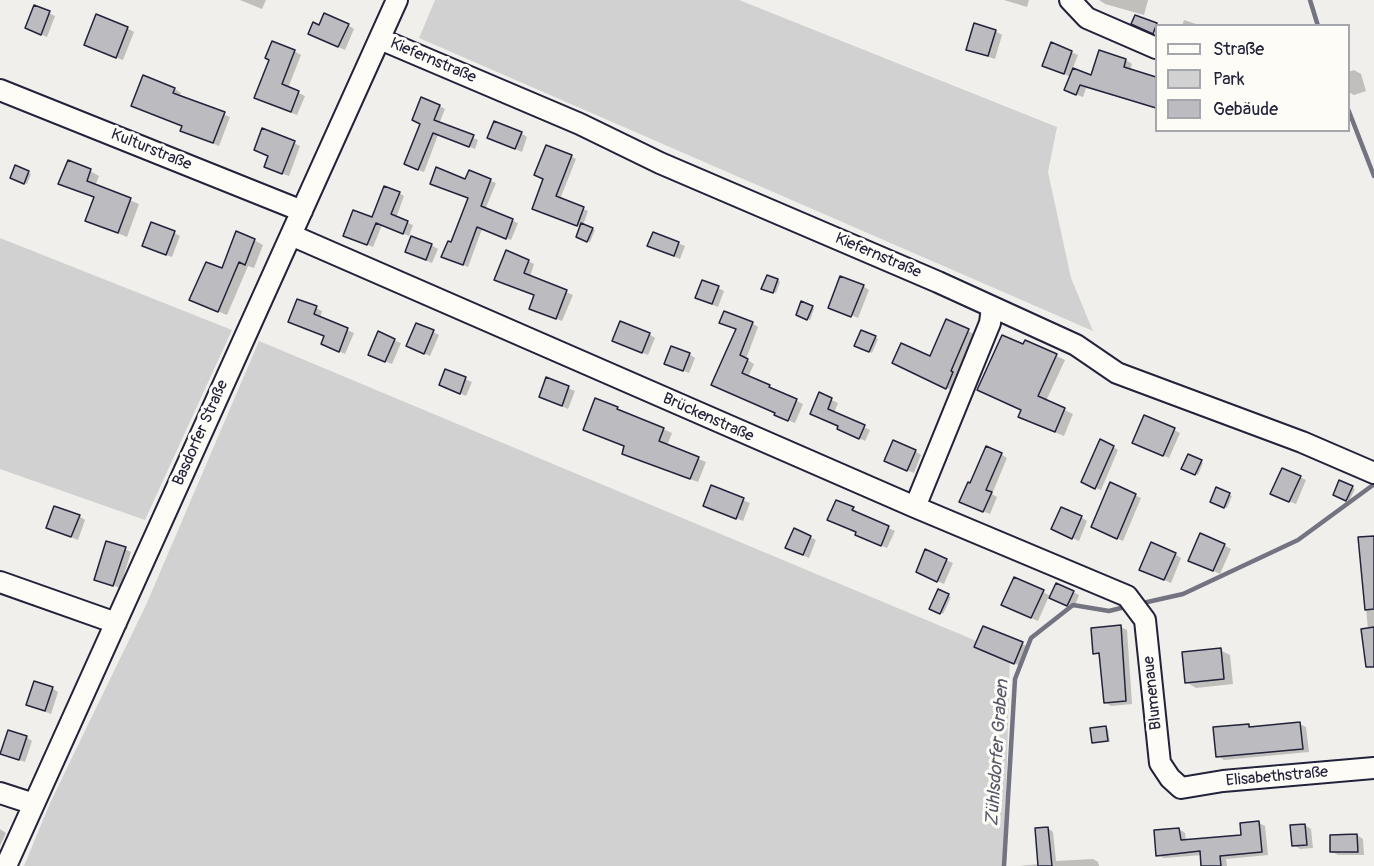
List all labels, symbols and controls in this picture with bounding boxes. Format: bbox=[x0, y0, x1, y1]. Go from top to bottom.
legend bbox=[1155, 24, 1350, 132]
street label: Kiefernstraße bbox=[387, 34, 479, 88]
text: Straße bbox=[1213, 38, 1264, 61]
text: Park bbox=[1213, 68, 1245, 91]
text: Gebäude bbox=[1213, 98, 1278, 121]
street label: Kulturstraße bbox=[108, 125, 194, 175]
street label: Kiefernstraße bbox=[832, 229, 924, 283]
street label: Basdorfer Straße bbox=[169, 377, 233, 489]
street label: Brückenstraße bbox=[660, 389, 756, 447]
street label: Blumenaue bbox=[1140, 655, 1166, 731]
water label: Zühlsdorfer Graben bbox=[982, 679, 1014, 827]
street label: Elisabethstraße bbox=[1225, 763, 1329, 791]

